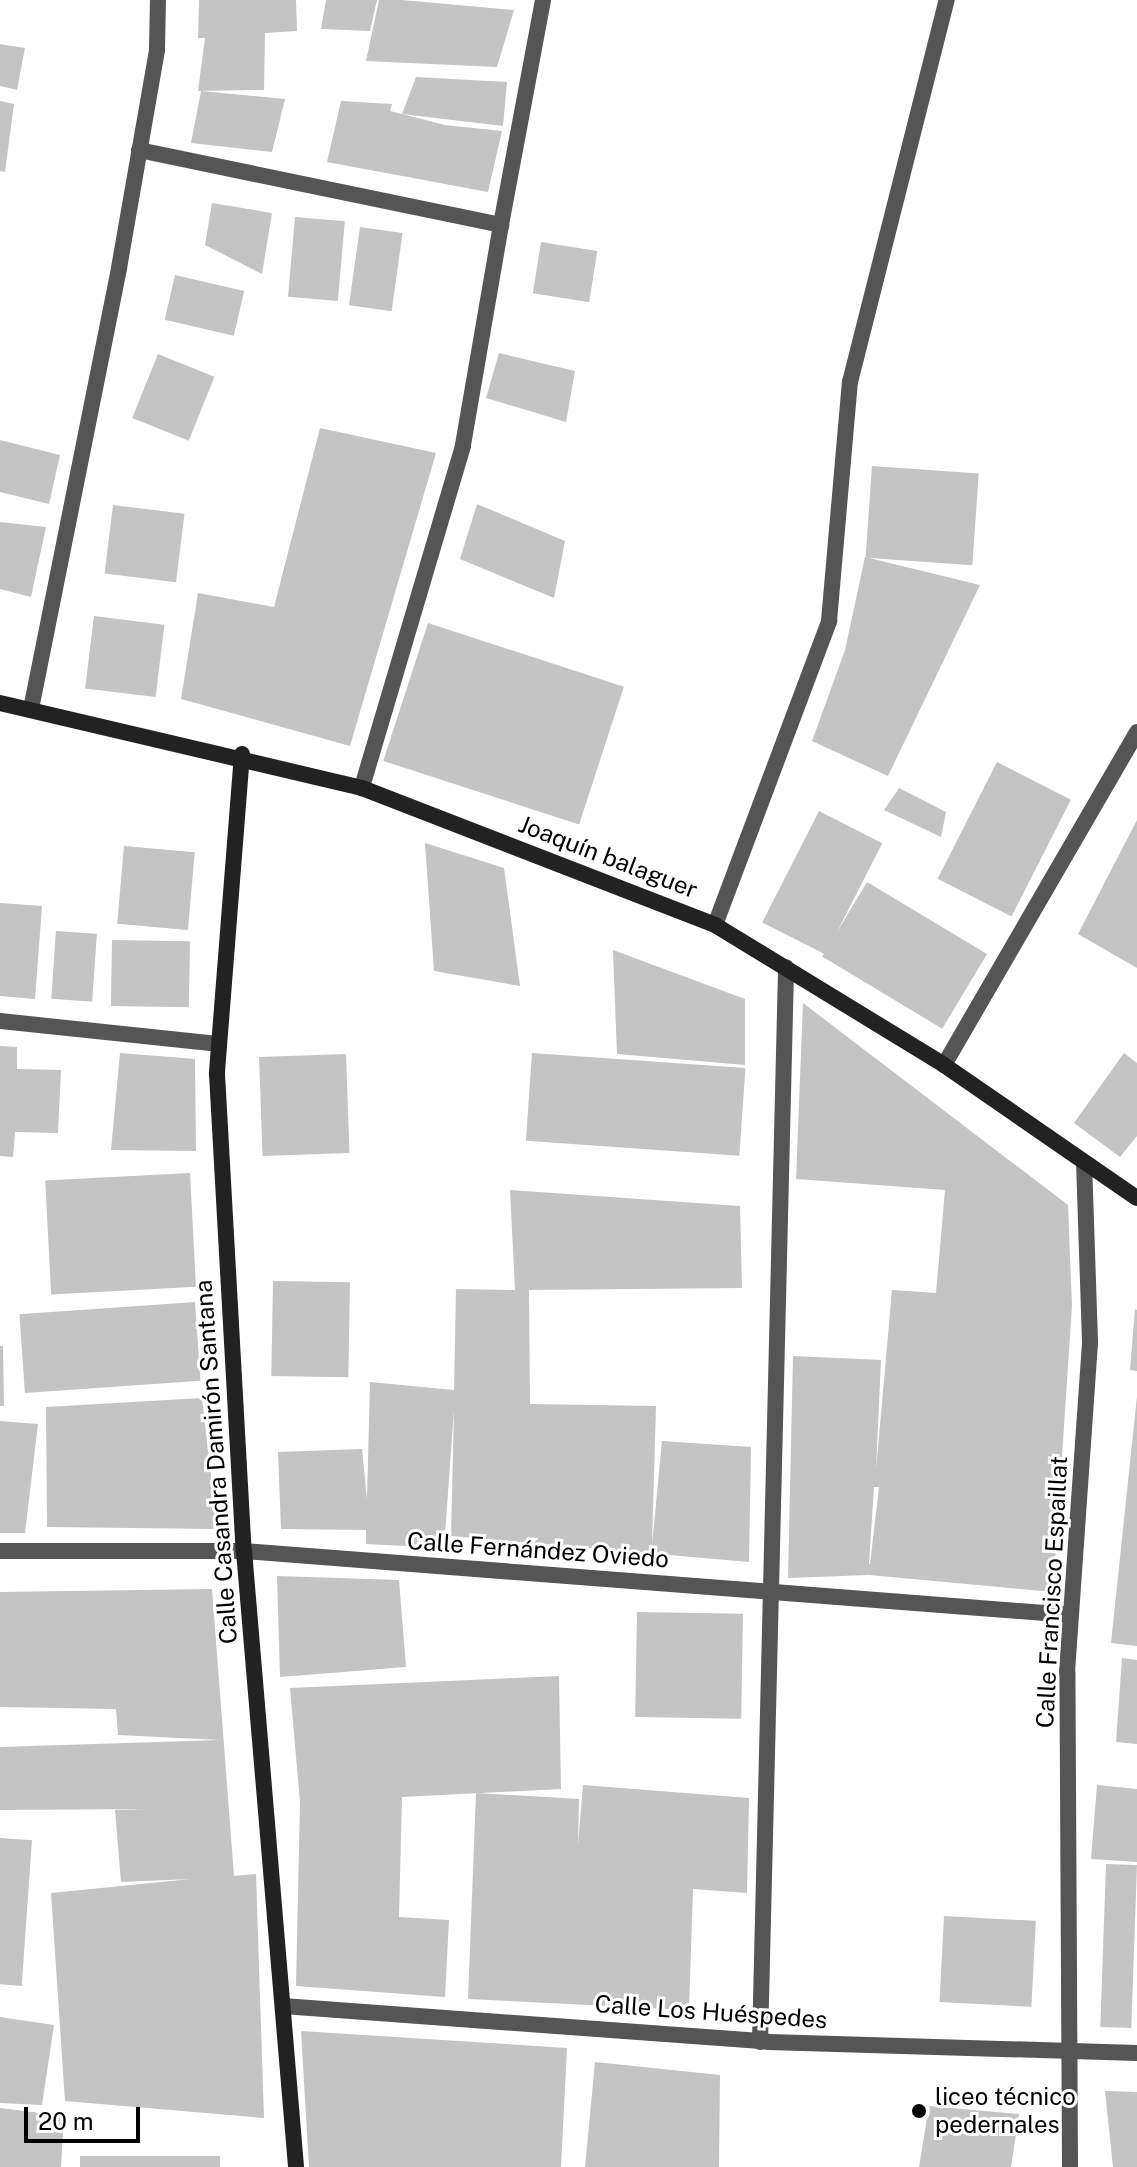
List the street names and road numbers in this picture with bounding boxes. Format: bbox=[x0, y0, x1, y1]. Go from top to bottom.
street label: Joaquín balaguer bbox=[514, 810, 702, 904]
street label: Calle Casandra Damirón Santana bbox=[189, 1279, 243, 1645]
street label: Calle Francisco Espaillat bbox=[1030, 1455, 1074, 1729]
street label: Calle Fernández Oviedo bbox=[406, 1526, 670, 1574]
street label: Calle Los Huéspedes bbox=[594, 1989, 828, 2035]

